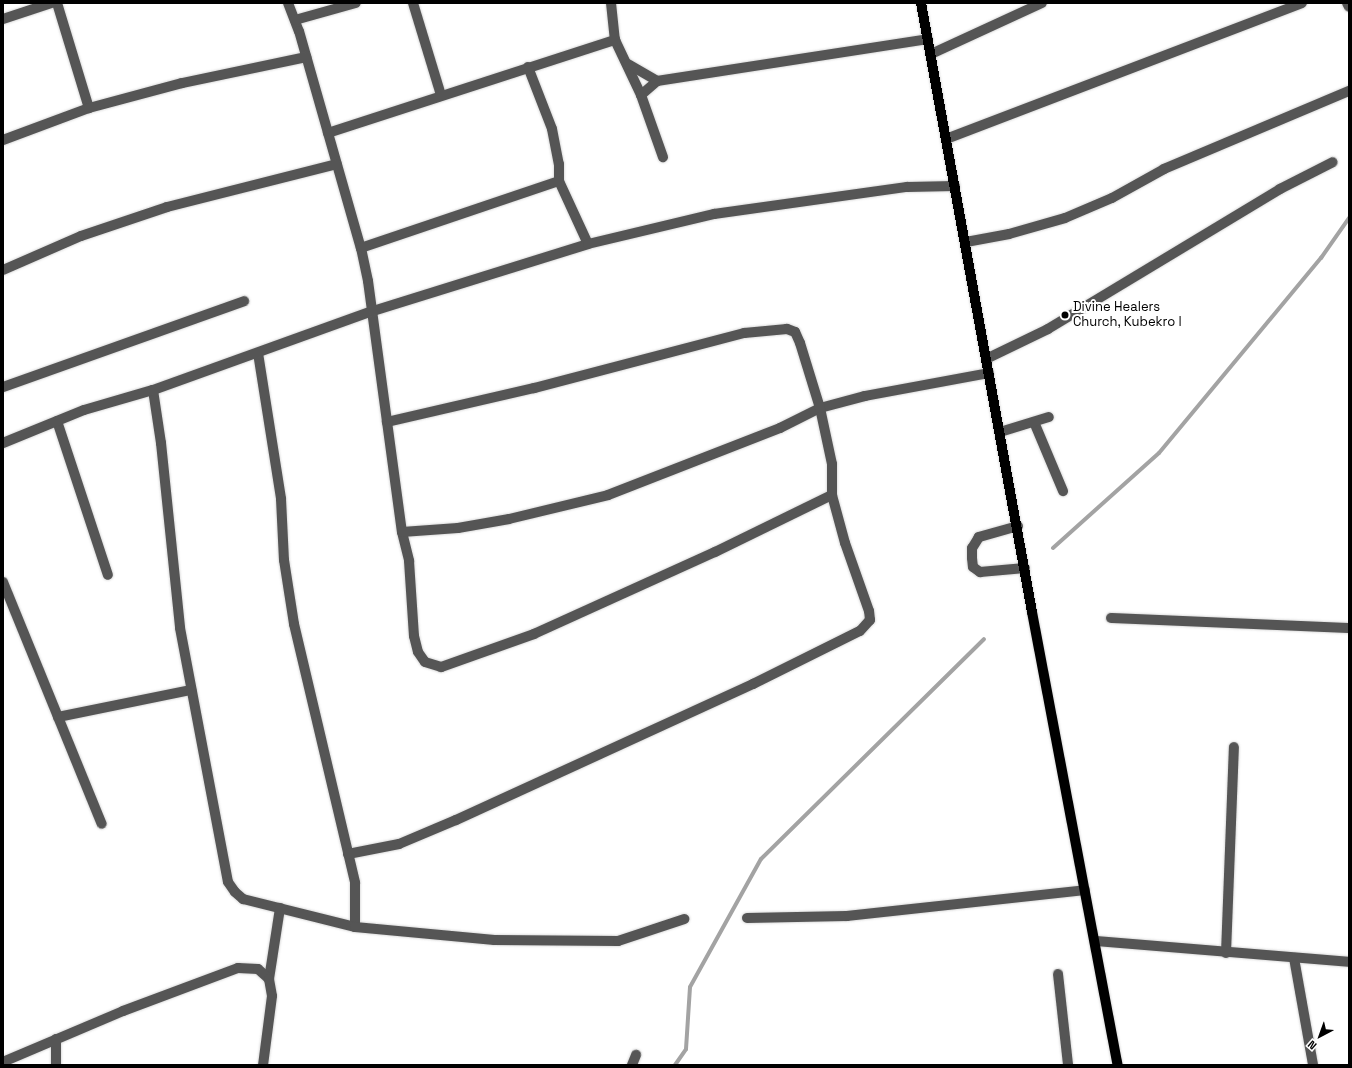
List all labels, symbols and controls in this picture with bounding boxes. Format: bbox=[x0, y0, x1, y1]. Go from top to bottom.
place label: Divine Healers Church, Kubekro l bbox=[1073, 300, 1182, 331]
marker: Divine Healers Church, Kubekro l bbox=[1060, 310, 1070, 320]
north arrow bbox=[1300, 1016, 1340, 1056]
text: N bbox=[1305, 1037, 1320, 1053]

